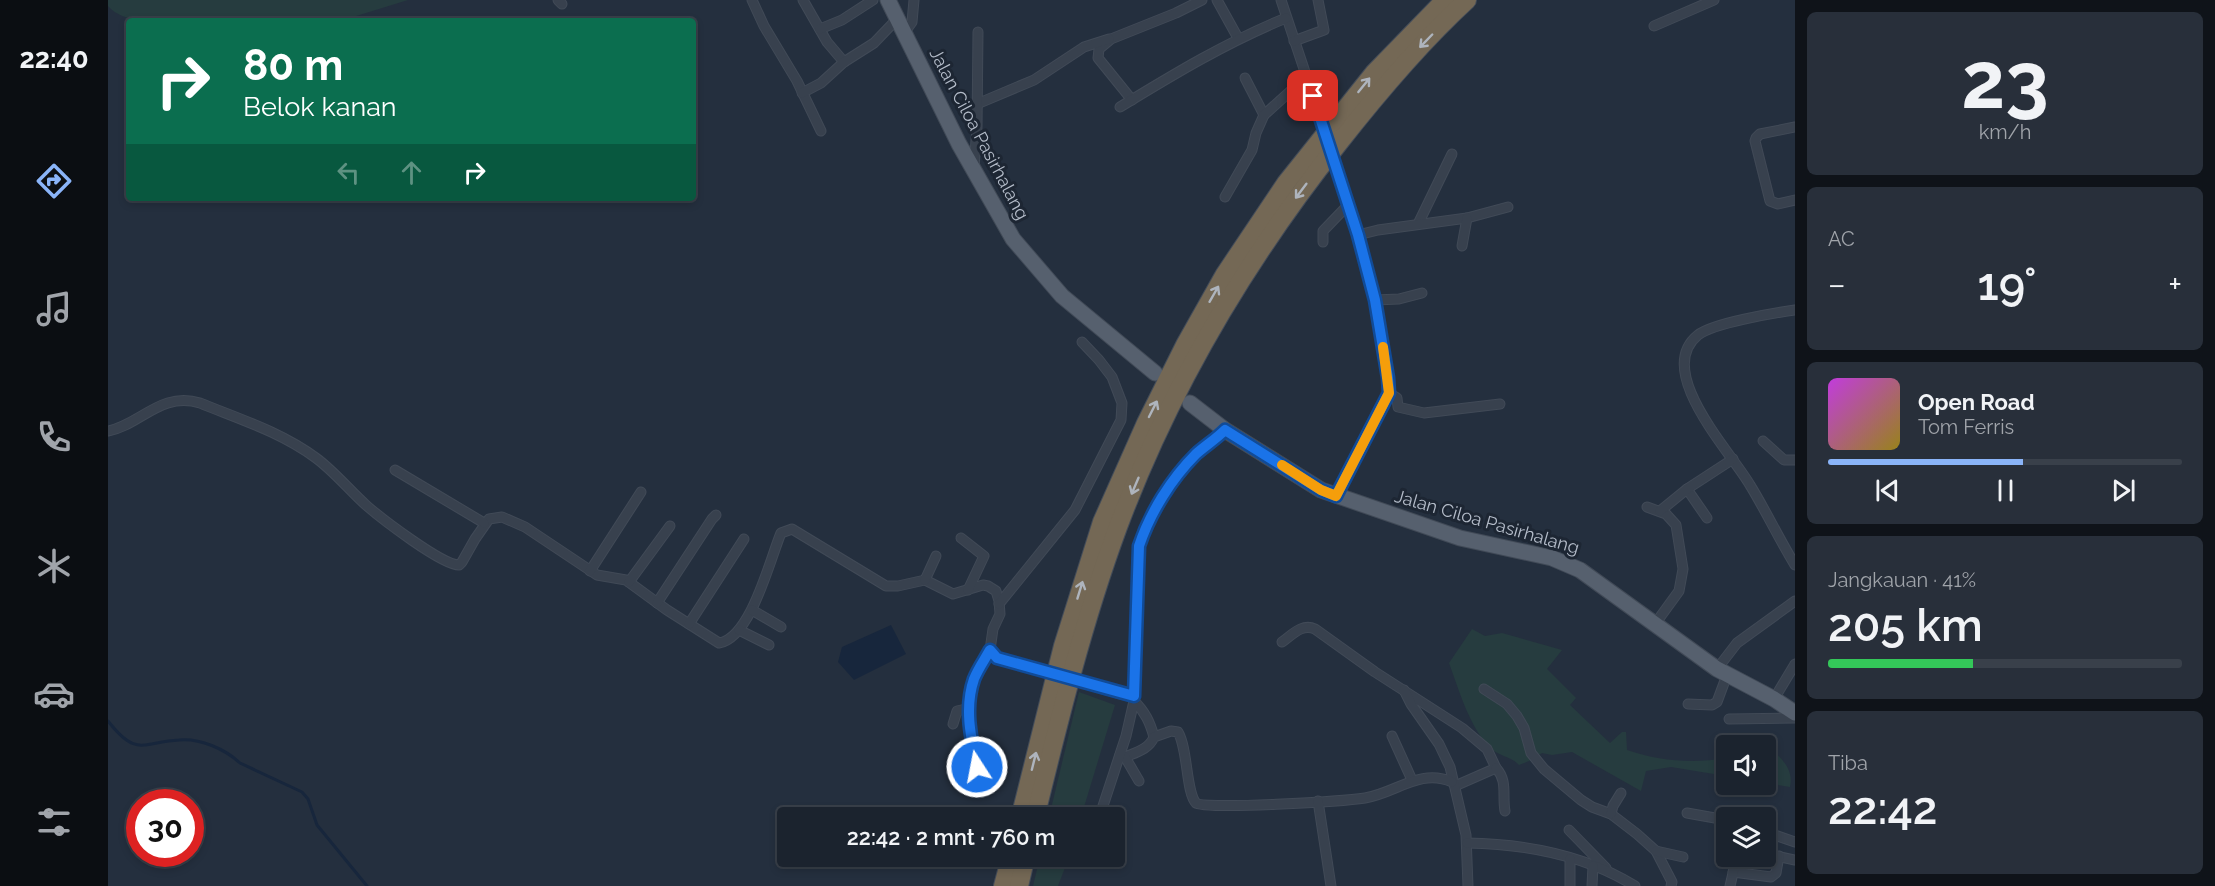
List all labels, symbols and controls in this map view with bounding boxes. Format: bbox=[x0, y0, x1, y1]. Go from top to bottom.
one-way arrow bbox=[1418, 34, 1433, 49]
text: 23 bbox=[1961, 35, 2049, 126]
text: 80 m bbox=[243, 41, 343, 90]
icon: right bbox=[144, 42, 222, 120]
text: 22:40 bbox=[19, 43, 89, 74]
street label: Jalan Ciloa Pasirhalang bbox=[925, 45, 1034, 223]
pin bbox=[1287, 70, 1338, 121]
one-way arrow bbox=[1358, 77, 1371, 93]
icon: arrive bbox=[1296, 79, 1329, 112]
text: Belok kanan bbox=[243, 91, 397, 122]
text: km/h bbox=[1979, 120, 2031, 144]
icon: left bbox=[332, 156, 365, 189]
icon: ahead bbox=[395, 156, 428, 189]
icon: right bbox=[458, 156, 491, 189]
icon: directions bbox=[33, 160, 75, 202]
one-way arrow bbox=[1295, 182, 1307, 198]
text: AC bbox=[1828, 227, 1855, 251]
text: 19° bbox=[1978, 258, 2036, 311]
text: − bbox=[1828, 265, 1846, 304]
text: + bbox=[2168, 265, 2182, 304]
one-way arrow bbox=[1209, 286, 1220, 304]
icon: music bbox=[33, 288, 75, 330]
text: Open Road bbox=[1918, 389, 2035, 415]
one-way arrow bbox=[1148, 401, 1159, 419]
text: Tom Ferris bbox=[1918, 415, 2014, 439]
icon: phone bbox=[33, 416, 75, 458]
icon: previous bbox=[1871, 474, 1904, 507]
icon: pause bbox=[1989, 474, 2022, 507]
icon: next bbox=[2107, 474, 2140, 507]
one-way arrow bbox=[1129, 477, 1140, 495]
street label: Jalan Ciloa Pasirhalang bbox=[1393, 485, 1582, 558]
icon: climate bbox=[33, 545, 75, 587]
text: Jangkauan · 41% bbox=[1828, 568, 1976, 592]
one-way arrow bbox=[1075, 581, 1086, 600]
text: 205 km bbox=[1828, 599, 1983, 652]
icon: car bbox=[33, 673, 75, 715]
position arrow bbox=[945, 735, 1009, 799]
map controls bbox=[1716, 735, 1776, 867]
button: sound bbox=[1716, 735, 1776, 795]
text: Tiba bbox=[1828, 751, 1868, 775]
one-way arrow bbox=[1029, 752, 1041, 771]
text: 22:42 bbox=[1828, 782, 1938, 835]
speed limit sign: 30 bbox=[126, 789, 204, 867]
icon: filters bbox=[33, 801, 75, 843]
button: layers bbox=[1716, 807, 1776, 867]
text: 22:42 · 2 mnt · 760 m bbox=[847, 824, 1055, 850]

